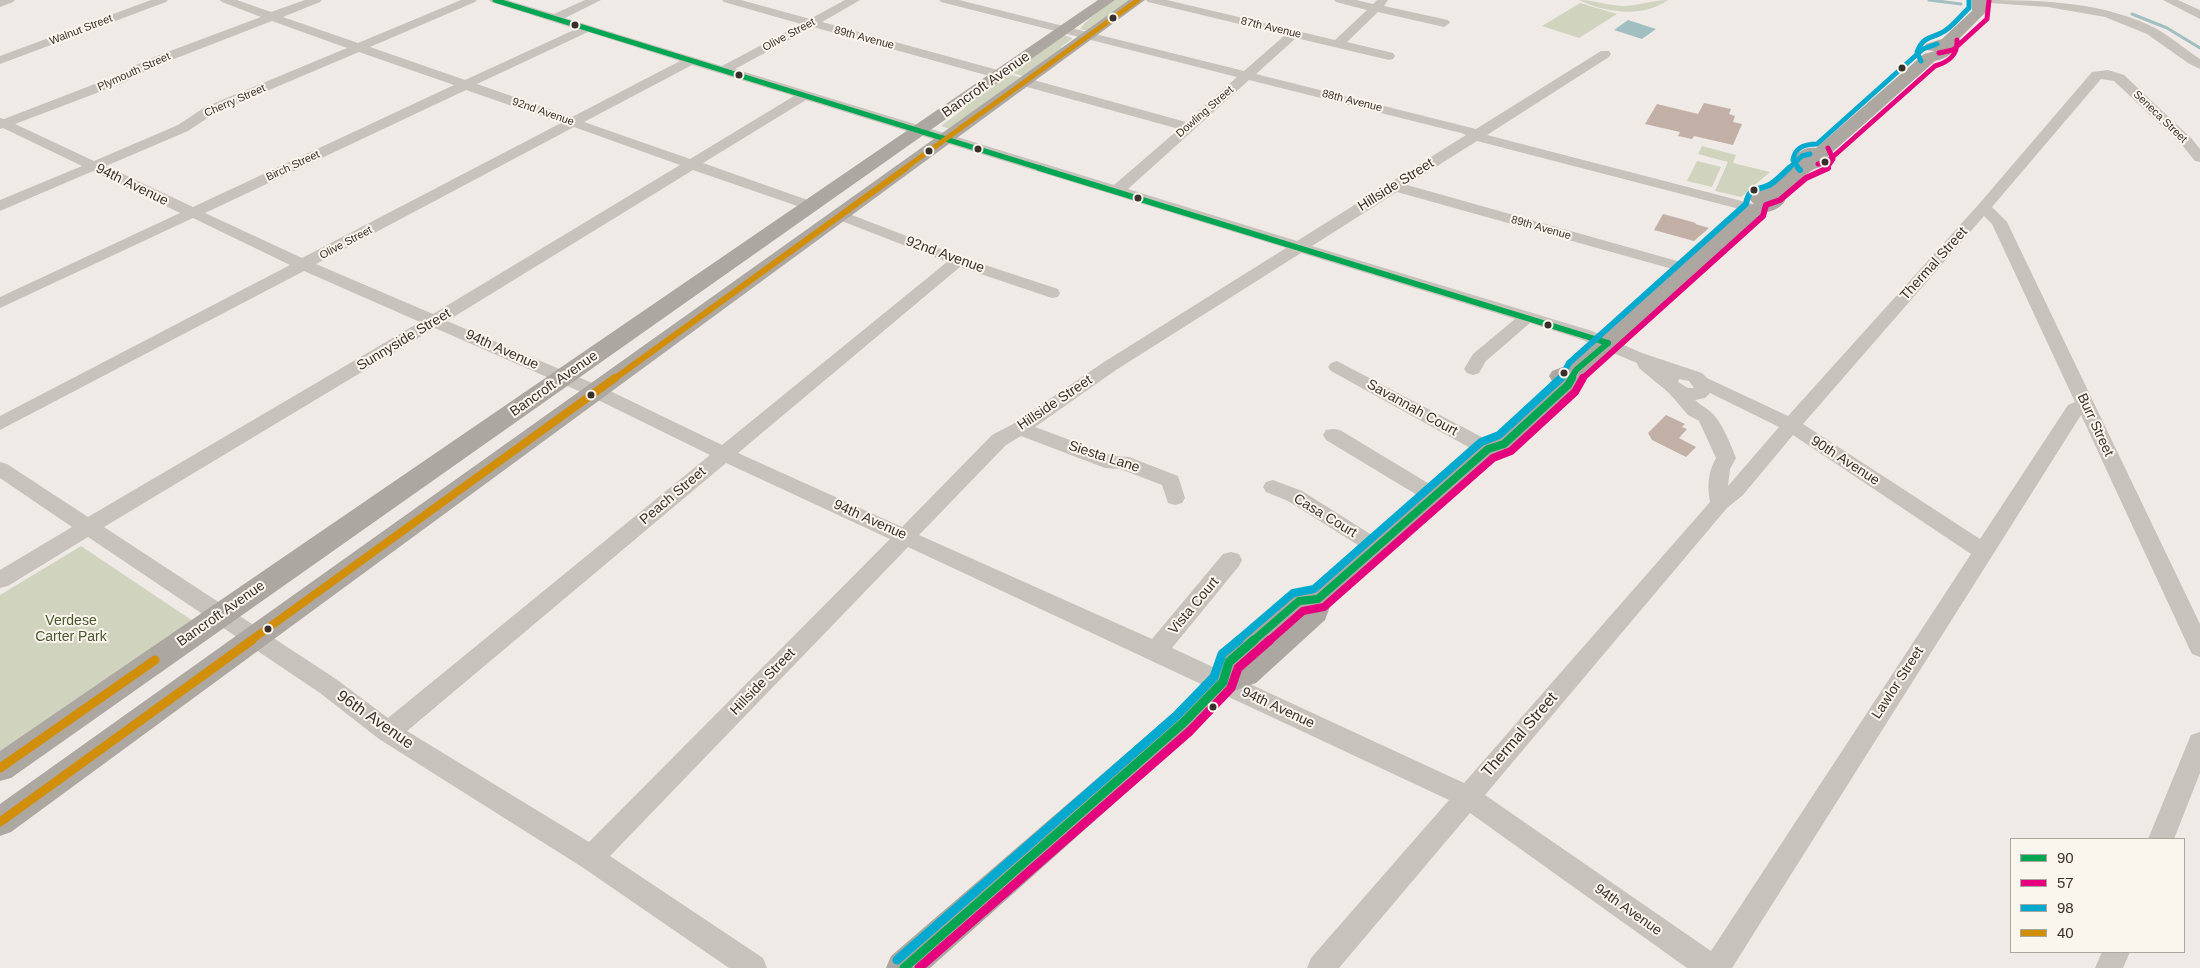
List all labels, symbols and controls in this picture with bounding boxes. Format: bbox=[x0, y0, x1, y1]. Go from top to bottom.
street label: Walnut Street bbox=[48, 12, 114, 48]
unlabelled marker bbox=[1108, 13, 1118, 23]
street label: 87th Avenue bbox=[1240, 15, 1302, 41]
street label: Olive Street bbox=[761, 16, 817, 54]
unlabelled marker bbox=[570, 20, 580, 30]
street label: 89th Avenue bbox=[833, 24, 895, 52]
street label: Bancroft Avenue bbox=[939, 49, 1033, 121]
street label: Plymouth Street bbox=[96, 50, 172, 94]
unlabelled marker bbox=[1897, 63, 1907, 73]
unlabelled marker bbox=[734, 70, 744, 80]
street label: Cherry Street bbox=[202, 82, 268, 120]
street label: Dowling Street bbox=[1174, 84, 1236, 140]
street label: 88th Avenue bbox=[1321, 87, 1383, 115]
street label: Seneca Street bbox=[2130, 88, 2190, 146]
street label: 92nd Avenue bbox=[510, 95, 576, 129]
unlabelled marker bbox=[973, 144, 983, 154]
unlabelled marker bbox=[924, 146, 934, 156]
street label: Birch Street bbox=[264, 148, 322, 184]
street label: Hillside Street bbox=[1355, 155, 1437, 215]
unlabelled marker bbox=[1820, 157, 1830, 167]
street label: 94th Avenue bbox=[93, 160, 171, 210]
unlabelled marker bbox=[1749, 185, 1759, 195]
unlabelled marker bbox=[1133, 193, 1143, 203]
street label: 89th Avenue bbox=[1510, 213, 1572, 243]
street label: Olive Street bbox=[318, 224, 374, 262]
street label: Thermal Street bbox=[1897, 224, 1971, 304]
street label: 92nd Avenue bbox=[903, 233, 987, 277]
street label: Sunnyside Street bbox=[354, 305, 454, 375]
unlabelled marker bbox=[1543, 320, 1553, 330]
street label: 94th Avenue bbox=[463, 326, 541, 374]
street label: Bancroft Avenue bbox=[507, 348, 601, 420]
unlabelled marker bbox=[1559, 368, 1569, 378]
street label: Hillside Street bbox=[1015, 372, 1095, 434]
street label: Savannah Court bbox=[1364, 376, 1460, 440]
unlabelled marker bbox=[586, 390, 596, 400]
street label: Burr Street bbox=[2073, 391, 2117, 459]
street label: 90th Avenue bbox=[1808, 433, 1882, 489]
street label: Siesta Lane bbox=[1066, 438, 1142, 476]
street label: Peach Street bbox=[637, 464, 709, 528]
street label: Casa Court bbox=[1290, 491, 1360, 541]
street label: 94th Avenue bbox=[831, 496, 909, 544]
street label: Vista Court bbox=[1165, 574, 1223, 638]
street label: Bancroft Avenue bbox=[174, 578, 268, 650]
park label: Verdese Carter Park bbox=[35, 613, 107, 646]
unlabelled marker bbox=[263, 624, 273, 634]
street label: Lawlor Street bbox=[1868, 644, 1928, 722]
street label: Hillside Street bbox=[727, 645, 799, 719]
street label: 94th Avenue bbox=[1239, 684, 1317, 732]
street label: 96th Avenue bbox=[333, 686, 417, 754]
street label: Thermal Street bbox=[1478, 689, 1562, 781]
unlabelled marker bbox=[1208, 702, 1218, 712]
legend bbox=[2010, 838, 2185, 953]
text: 90 bbox=[2057, 849, 2074, 866]
text: 57 bbox=[2057, 874, 2074, 891]
street label: 94th Avenue bbox=[1591, 881, 1665, 939]
text: 98 bbox=[2057, 899, 2074, 916]
text: 40 bbox=[2057, 924, 2074, 941]

